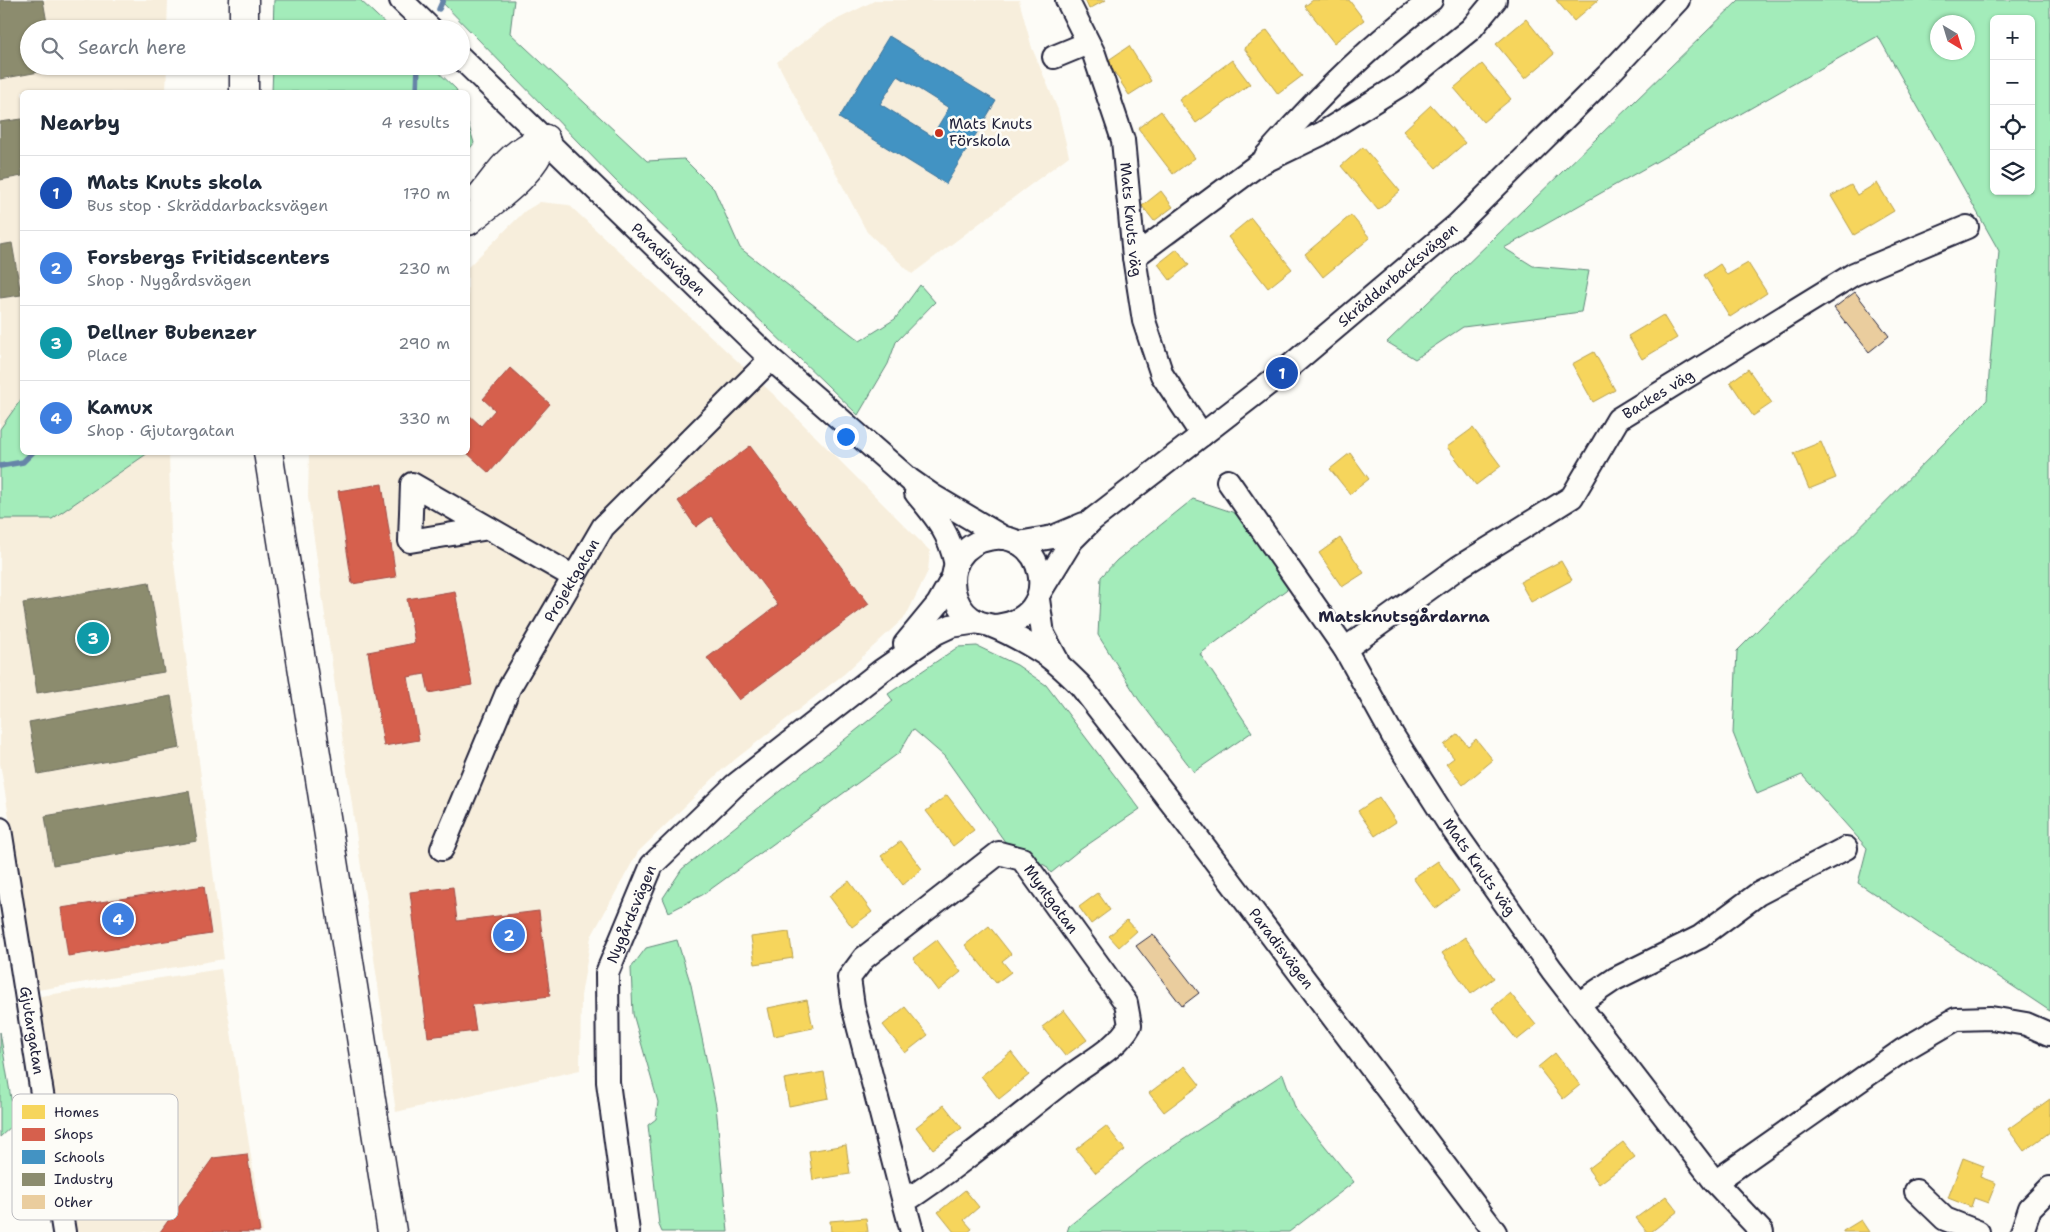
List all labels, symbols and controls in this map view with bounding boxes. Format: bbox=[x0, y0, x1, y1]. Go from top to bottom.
north arrow bbox=[1930, 15, 1975, 60]
map controls bbox=[1990, 15, 2035, 195]
button: + bbox=[1990, 15, 2035, 60]
search box bbox=[20, 20, 470, 75]
icon: search bbox=[38, 34, 66, 62]
text: Search here bbox=[78, 35, 187, 60]
button: − bbox=[1990, 60, 2035, 105]
button: locate bbox=[1990, 105, 2035, 150]
text: Nearby bbox=[40, 109, 120, 137]
text: 4 results bbox=[381, 112, 450, 133]
place label: Mats Knuts Förskola bbox=[949, 114, 1033, 151]
marker: Mats Knuts Förskola bbox=[933, 127, 945, 139]
button: layers bbox=[1990, 150, 2035, 195]
street label: Mats Knuts väg bbox=[1115, 161, 1147, 278]
text: Mats Knuts skola bbox=[87, 170, 262, 195]
text: 1 bbox=[52, 183, 60, 204]
text: 170 m bbox=[403, 183, 450, 204]
text: Bus stop · Skräddarbacksvägen bbox=[87, 195, 328, 216]
street label: Paradisvägen bbox=[627, 219, 710, 300]
street label: Skräddarbacksvägen bbox=[1333, 219, 1462, 332]
text: Forsbergs Fritidscenters bbox=[87, 245, 330, 270]
text: 2 bbox=[50, 258, 62, 279]
text: 230 m bbox=[398, 258, 450, 279]
text: Shop · Nygårdsvägen bbox=[87, 270, 251, 291]
text: Dellner Bubenzer bbox=[87, 320, 257, 345]
text: 3 bbox=[50, 333, 62, 354]
text: 290 m bbox=[398, 333, 450, 354]
text: Place bbox=[87, 345, 128, 366]
pin: 1 bbox=[1266, 354, 1298, 392]
street label: Backes väg bbox=[1619, 365, 1698, 424]
text: Kamux bbox=[87, 395, 153, 420]
text: 4 bbox=[50, 408, 62, 429]
text: 330 m bbox=[398, 408, 450, 429]
text: Shop · Gjutargatan bbox=[87, 420, 234, 441]
your location bbox=[833, 424, 859, 450]
street label: Projektgatan bbox=[540, 535, 604, 626]
district label: Matsknutsgårdarna bbox=[1318, 606, 1490, 627]
pin: 3 bbox=[77, 619, 109, 657]
street label: Mats Knuts väg bbox=[1438, 814, 1521, 920]
street label: Myntgatan bbox=[1019, 860, 1083, 938]
street label: Nygårdsvägen bbox=[602, 862, 661, 966]
pin: 4 bbox=[102, 900, 134, 938]
street label: Paradisvägen bbox=[1244, 904, 1318, 993]
pin: 2 bbox=[493, 916, 525, 954]
street label: Gjutargatan bbox=[15, 985, 49, 1076]
legend bbox=[12, 1094, 178, 1220]
text: Homes bbox=[54, 1103, 99, 1121]
text: Shops bbox=[54, 1125, 93, 1143]
text: Schools bbox=[54, 1148, 105, 1166]
text: Industry bbox=[54, 1170, 113, 1188]
text: Other bbox=[54, 1193, 93, 1211]

